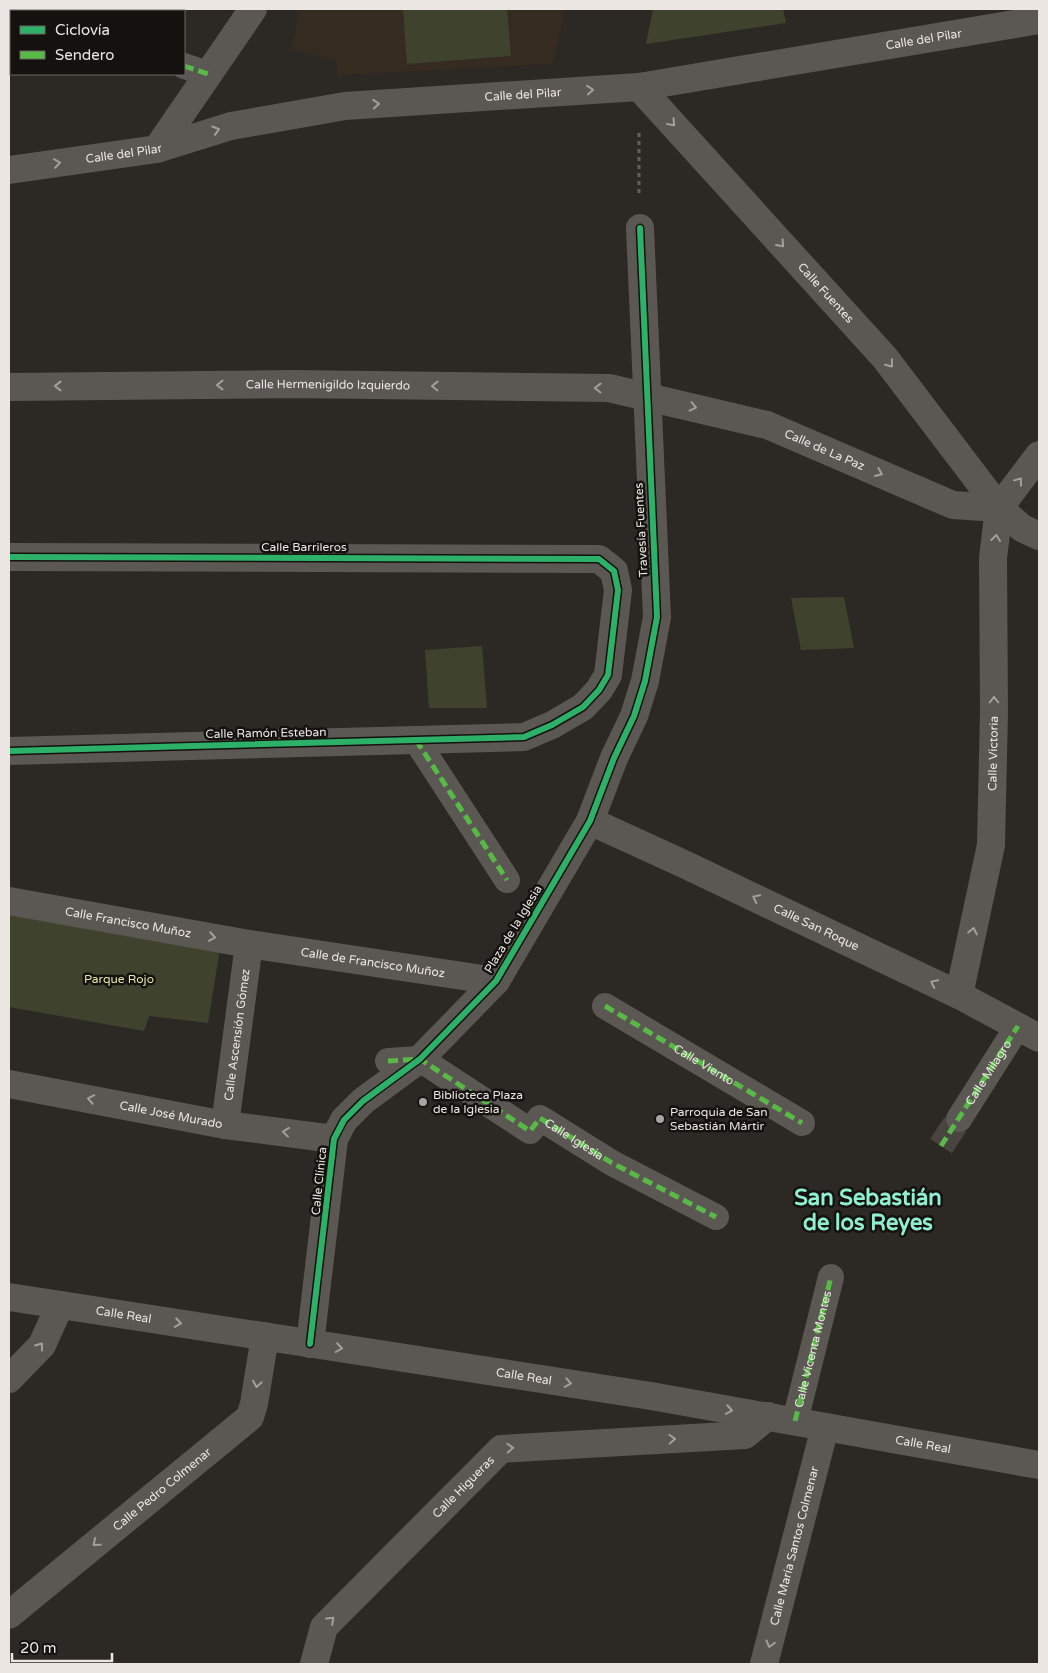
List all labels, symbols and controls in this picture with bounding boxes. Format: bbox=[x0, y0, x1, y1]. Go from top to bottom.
legend bbox=[10, 10, 185, 75]
text: Ciclovía bbox=[55, 21, 110, 39]
street label: Calle del Pilar bbox=[885, 26, 963, 53]
text: Sendero bbox=[55, 46, 114, 64]
street label: Calle del Pilar bbox=[484, 85, 562, 104]
one-way arrow bbox=[587, 85, 595, 96]
one-way arrow bbox=[372, 99, 380, 110]
one-way arrow bbox=[666, 118, 675, 127]
one-way arrow bbox=[211, 126, 219, 136]
street label: Calle del Pilar bbox=[85, 141, 164, 166]
one-way arrow bbox=[53, 158, 61, 169]
one-way arrow bbox=[775, 238, 784, 247]
street label: Calle Fuentes bbox=[795, 260, 857, 326]
one-way arrow bbox=[884, 358, 892, 367]
street label: Calle Hermenigildo Izquierdo bbox=[246, 377, 410, 392]
one-way arrow bbox=[216, 380, 224, 390]
one-way arrow bbox=[54, 381, 62, 391]
one-way arrow bbox=[431, 381, 439, 391]
one-way arrow bbox=[594, 383, 602, 393]
one-way arrow bbox=[689, 401, 698, 412]
street label: Calle de La Paz bbox=[782, 426, 867, 473]
one-way arrow bbox=[874, 467, 883, 478]
one-way arrow bbox=[1014, 478, 1022, 487]
street label: Travesía Fuentes bbox=[632, 482, 650, 578]
one-way arrow bbox=[990, 534, 1001, 542]
street label: Calle Barrileros bbox=[261, 540, 347, 554]
one-way arrow bbox=[989, 696, 999, 704]
street label: Calle Victoria bbox=[985, 716, 1001, 791]
street label: Calle Ramón Esteban bbox=[205, 725, 327, 741]
street label: Plaza de la Iglesia bbox=[481, 883, 545, 975]
one-way arrow bbox=[752, 894, 761, 904]
street label: Calle San Roque bbox=[771, 901, 862, 954]
street label: Calle Francisco Muñoz bbox=[64, 904, 192, 941]
one-way arrow bbox=[967, 926, 978, 935]
one-way arrow bbox=[207, 932, 216, 942]
street label: Calle de Francisco Muñoz bbox=[300, 945, 446, 980]
street label: Calle Ascensión Gómez bbox=[221, 968, 253, 1102]
park label: Parque Rojo bbox=[84, 972, 154, 986]
one-way arrow bbox=[930, 979, 939, 990]
street label: Calle Milagro bbox=[963, 1037, 1014, 1108]
street label: Calle Viento bbox=[671, 1041, 737, 1088]
place label: Biblioteca Plaza de la Iglesia bbox=[433, 1088, 523, 1116]
one-way arrow bbox=[86, 1095, 95, 1105]
marker: Biblioteca Plaza de la Iglesia bbox=[417, 1096, 429, 1108]
street label: Calle José Murado bbox=[118, 1098, 224, 1131]
place label: Parroquia de San Sebastián Mártir bbox=[670, 1105, 767, 1133]
marker: Parroquia de San Sebastián Mártir bbox=[654, 1113, 666, 1125]
street label: Calle Iglesia bbox=[542, 1115, 606, 1163]
one-way arrow bbox=[282, 1128, 290, 1138]
street label: Calle Clínica bbox=[308, 1146, 330, 1216]
district label: San Sebastián de los Reyes bbox=[794, 1185, 942, 1236]
street label: Calle Vicenta Montes bbox=[792, 1289, 834, 1409]
street label: Calle Real bbox=[95, 1303, 152, 1326]
one-way arrow bbox=[174, 1317, 182, 1328]
one-way arrow bbox=[34, 1342, 43, 1352]
one-way arrow bbox=[335, 1342, 343, 1353]
street label: Calle Real bbox=[495, 1365, 553, 1388]
one-way arrow bbox=[564, 1378, 573, 1388]
one-way arrow bbox=[253, 1380, 263, 1389]
one-way arrow bbox=[724, 1404, 733, 1414]
street label: Calle Real bbox=[894, 1433, 952, 1456]
one-way arrow bbox=[668, 1434, 676, 1445]
one-way arrow bbox=[506, 1443, 514, 1454]
street label: Calle Pedro Colmenar bbox=[110, 1445, 214, 1534]
street label: Calle Higueras bbox=[430, 1453, 497, 1521]
street label: Calle María Santos Colmenar bbox=[767, 1464, 822, 1627]
one-way arrow bbox=[92, 1537, 101, 1546]
one-way arrow bbox=[326, 1617, 335, 1626]
scale bar bbox=[12, 1630, 112, 1662]
text: 20 m bbox=[20, 1639, 57, 1657]
one-way arrow bbox=[765, 1639, 776, 1648]

